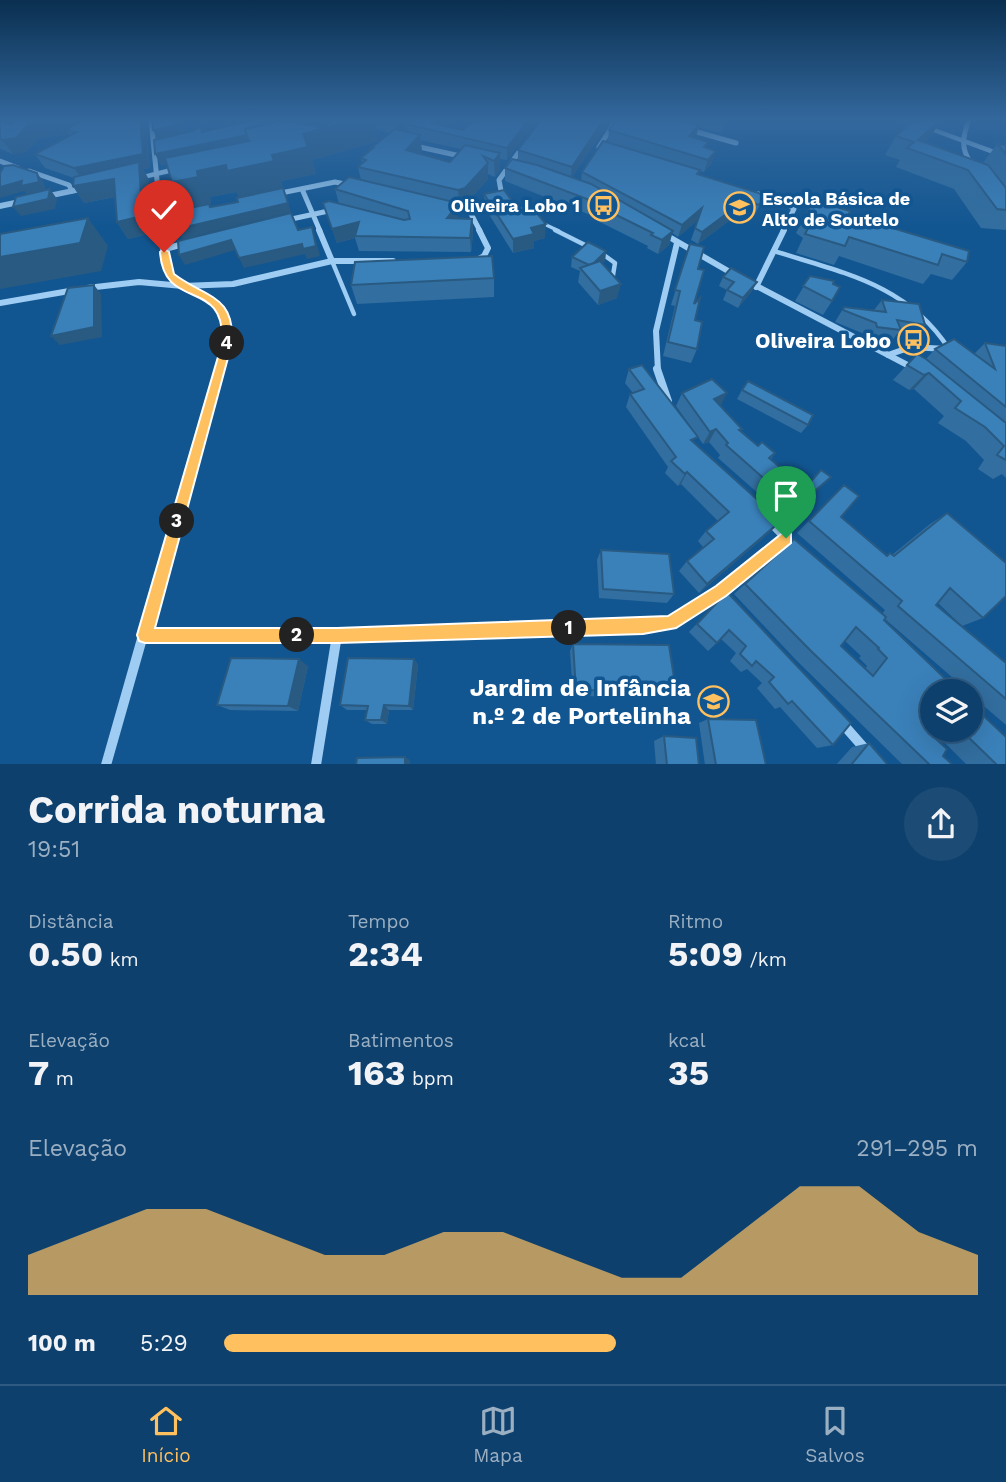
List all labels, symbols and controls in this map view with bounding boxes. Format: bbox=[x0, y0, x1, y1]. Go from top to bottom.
pin bbox=[134, 180, 194, 252]
bus stop icon: Oliveira Lobo 1 bbox=[586, 188, 620, 222]
place label: Escola Básica de Alto de Soutelo bbox=[762, 188, 910, 230]
icon: check bbox=[145, 191, 183, 229]
school or university icon: Escola Básica de Alto de Soutelo bbox=[722, 191, 756, 225]
place label: Oliveira Lobo 1 bbox=[451, 195, 580, 216]
bus stop icon: Oliveira Lobo bbox=[897, 323, 931, 357]
pin: 4 bbox=[210, 326, 244, 360]
place label: Oliveira Lobo bbox=[755, 328, 891, 353]
text: 4 bbox=[220, 331, 233, 354]
pin bbox=[756, 466, 816, 538]
icon: arrive bbox=[767, 477, 805, 515]
pin: 3 bbox=[160, 504, 194, 538]
text: 3 bbox=[171, 509, 182, 532]
pin: 1 bbox=[552, 610, 586, 646]
text: 1 bbox=[564, 616, 573, 639]
pin: 2 bbox=[280, 618, 314, 652]
text: 2 bbox=[291, 623, 302, 646]
place label: Jardim de Infância n.º 2 de Portelinha bbox=[470, 674, 691, 730]
map controls bbox=[920, 679, 983, 742]
button: layers bbox=[920, 679, 983, 742]
school or university icon: Jardim de Infância n.º 2 de Portelinha bbox=[697, 685, 731, 719]
button: share bbox=[904, 787, 978, 861]
text: Corrida noturna bbox=[28, 788, 325, 832]
text: 19:51 bbox=[28, 836, 80, 863]
text: Distância bbox=[28, 910, 114, 933]
text: Tempo bbox=[348, 910, 410, 933]
text: Ritmo bbox=[668, 910, 723, 933]
text: 0.50 bbox=[28, 933, 103, 975]
text: 2:34 bbox=[348, 933, 423, 975]
text: 5:09 bbox=[668, 933, 743, 975]
text: km bbox=[103, 948, 139, 971]
text: /km bbox=[743, 948, 787, 971]
text: Elevação bbox=[28, 1029, 110, 1052]
text: Batimentos bbox=[348, 1029, 454, 1052]
text: kcal bbox=[668, 1029, 706, 1052]
text: 7 bbox=[28, 1052, 49, 1094]
text: 163 bbox=[348, 1052, 405, 1094]
text: 35 bbox=[668, 1052, 709, 1094]
text: m bbox=[49, 1067, 74, 1090]
text: bpm bbox=[405, 1067, 454, 1090]
text: Elevação bbox=[28, 1135, 127, 1162]
text: 291–295 m bbox=[856, 1135, 978, 1162]
text: 100 m bbox=[28, 1330, 96, 1357]
text: 5:29 bbox=[140, 1330, 188, 1357]
tab: Início bbox=[141, 1402, 191, 1467]
tab: Mapa bbox=[473, 1402, 523, 1467]
tab: Salvos bbox=[805, 1402, 865, 1467]

